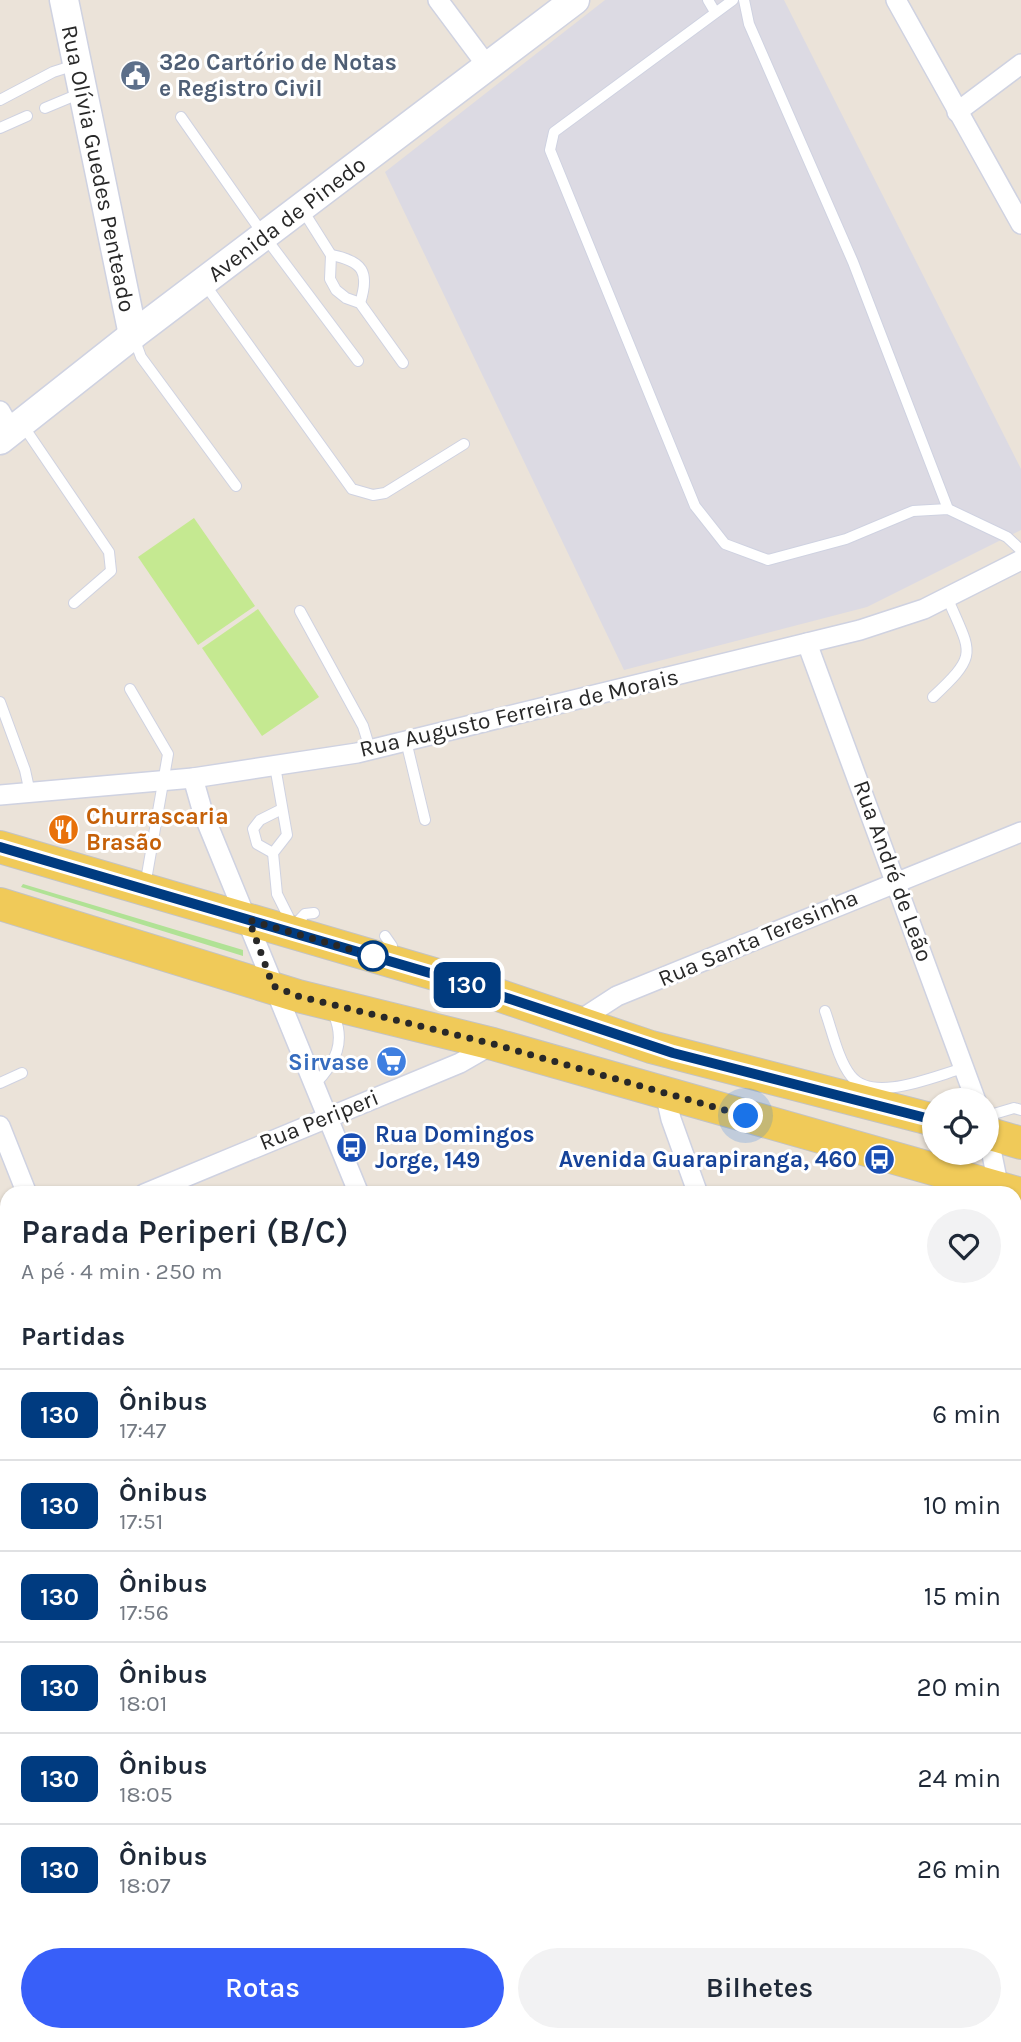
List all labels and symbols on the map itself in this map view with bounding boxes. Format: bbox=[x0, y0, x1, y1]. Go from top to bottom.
street label: Rua Olívia Guedes Penteado bbox=[56, 23, 141, 314]
place label: 32º Cartório de Notas e Registro Civil bbox=[159, 49, 397, 102]
public building icon: 32º Cartório de Notas e Registro Civil bbox=[119, 58, 153, 92]
street label: Avenida de Pinedo bbox=[202, 150, 371, 287]
street label: Rua Augusto Ferreira de Morais bbox=[357, 663, 681, 763]
street label: Rua André de Leão bbox=[848, 777, 938, 965]
place label: Churrascaria Brasão bbox=[86, 803, 229, 856]
restaurant icon: Churrascaria Brasão bbox=[46, 812, 80, 846]
street label: Rua Santa Teresinha bbox=[654, 884, 862, 992]
unlabelled marker bbox=[358, 941, 388, 971]
line badge: 130 bbox=[427, 962, 507, 1008]
supermarket icon: Sirvase bbox=[375, 1045, 409, 1079]
place label: Sirvase bbox=[288, 1049, 369, 1076]
street label: Rua Periperi bbox=[255, 1084, 383, 1156]
your location bbox=[728, 1098, 763, 1133]
place label: Rua Domingos Jorge, 149 bbox=[375, 1121, 535, 1174]
bus stop icon: Rua Domingos Jorge, 149 bbox=[335, 1130, 369, 1164]
bus stop icon: Avenida Guarapiranga, 460 bbox=[863, 1142, 897, 1176]
place label: Avenida Guarapiranga, 460 bbox=[559, 1146, 857, 1173]

